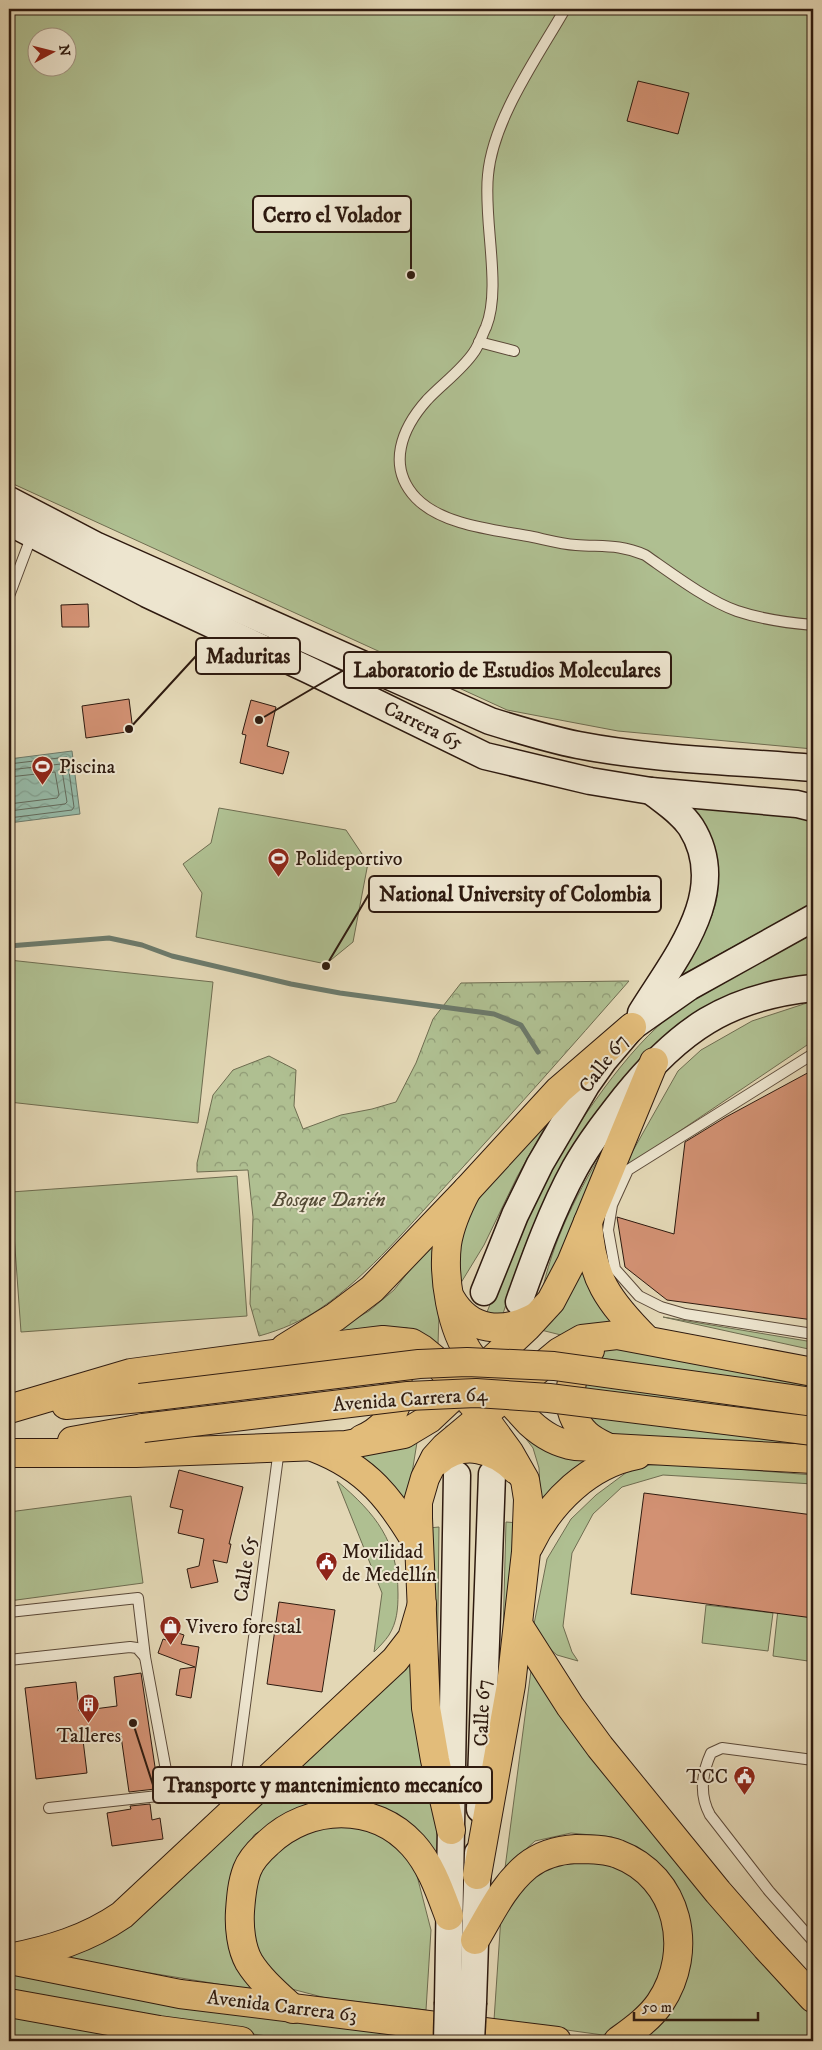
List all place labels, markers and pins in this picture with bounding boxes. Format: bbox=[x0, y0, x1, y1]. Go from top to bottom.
callout: Cerro el Volador bbox=[253, 196, 411, 232]
callout: Maduritas bbox=[196, 638, 300, 674]
callout: Laboratorio de Estudios Moleculares bbox=[344, 652, 671, 688]
sports icon: Piscina bbox=[31, 755, 55, 786]
place label: Piscina bbox=[59, 755, 116, 780]
sports icon: Polideportivo bbox=[267, 847, 291, 878]
place label: Polideportivo bbox=[295, 847, 402, 872]
callout: National University of Colombia bbox=[369, 876, 661, 912]
place label: Movilidad de Medellín bbox=[342, 1540, 437, 1588]
public building icon: Movilidad de Medellín bbox=[314, 1551, 338, 1582]
shop icon: Vivero forestal bbox=[158, 1615, 182, 1646]
place label: Vivero forestal bbox=[185, 1615, 301, 1640]
building icon: Talleres bbox=[77, 1692, 101, 1723]
place label: Talleres bbox=[57, 1724, 122, 1749]
place label: TCC bbox=[686, 1765, 728, 1790]
public building icon: TCC bbox=[732, 1765, 756, 1796]
callout: Transporte y mantenimiento mecaníco bbox=[153, 1767, 492, 1803]

